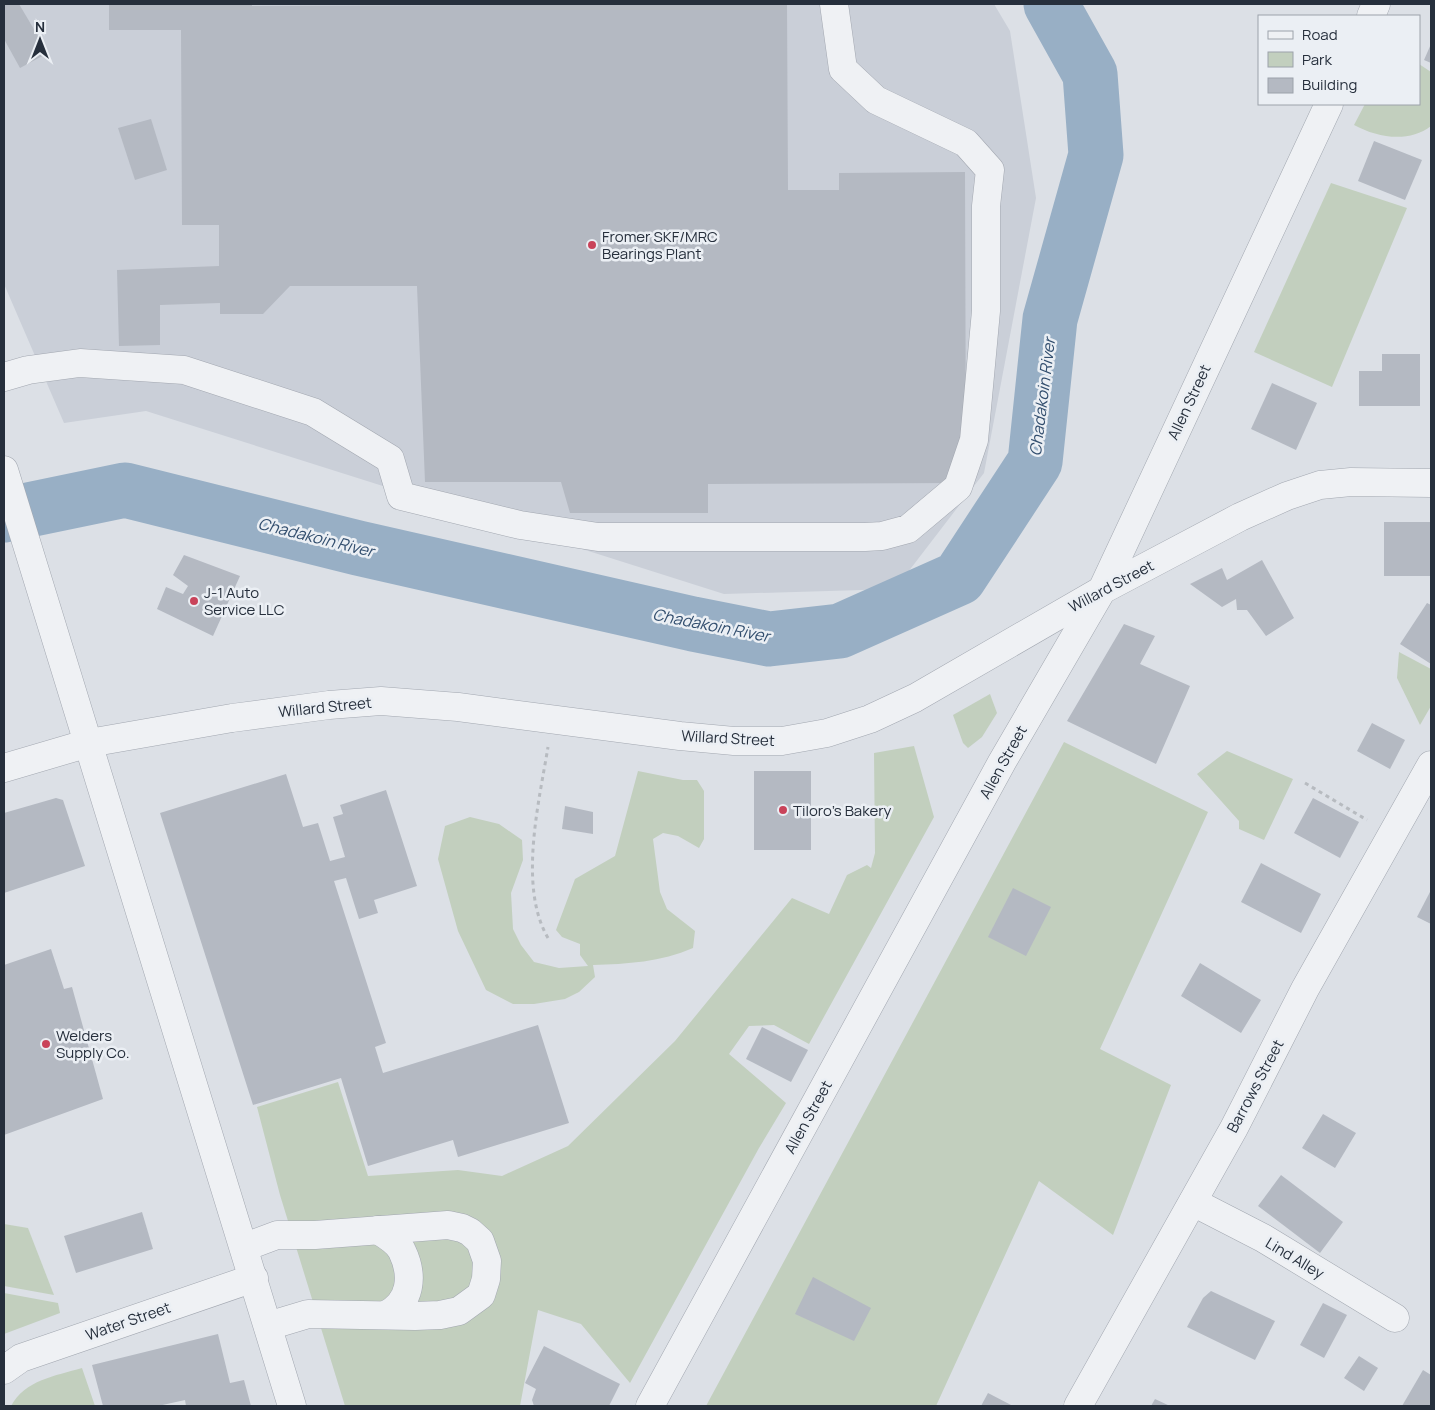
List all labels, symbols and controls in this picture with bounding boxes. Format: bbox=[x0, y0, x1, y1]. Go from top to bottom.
north arrow bbox=[15, 15, 65, 65]
legend bbox=[1258, 15, 1420, 105]
text: N bbox=[35, 17, 45, 36]
text: Road bbox=[1302, 24, 1338, 45]
text: Park bbox=[1302, 49, 1332, 70]
text: Building bbox=[1302, 74, 1357, 95]
place label: Fromer SKF/MRC Bearings Plant bbox=[602, 226, 718, 264]
marker: Fromer SKF/MRC Bearings Plant bbox=[586, 239, 598, 251]
water label: Chadakoin River bbox=[1024, 335, 1060, 457]
street label: Allen Street bbox=[1162, 361, 1216, 443]
water label: Chadakoin River bbox=[256, 512, 378, 563]
street label: Willard Street bbox=[1065, 555, 1157, 617]
place label: J-1 Auto Service LLC bbox=[204, 582, 285, 620]
marker: J-1 Auto Service LLC bbox=[188, 595, 200, 607]
water label: Chadakoin River bbox=[651, 603, 774, 648]
street label: Willard Street bbox=[277, 692, 373, 722]
street label: Allen Street bbox=[974, 721, 1032, 803]
street label: Willard Street bbox=[681, 725, 775, 751]
place label: Tiloro's Bakery bbox=[793, 800, 892, 821]
marker: Tiloro's Bakery bbox=[777, 804, 789, 816]
place label: Welders Supply Co. bbox=[56, 1025, 129, 1063]
street label: Barrows Street bbox=[1222, 1036, 1288, 1136]
marker: Welders Supply Co. bbox=[40, 1038, 52, 1050]
street label: Allen Street bbox=[779, 1076, 837, 1158]
street label: Lind Alley bbox=[1262, 1232, 1328, 1284]
street label: Water Street bbox=[83, 1297, 173, 1345]

